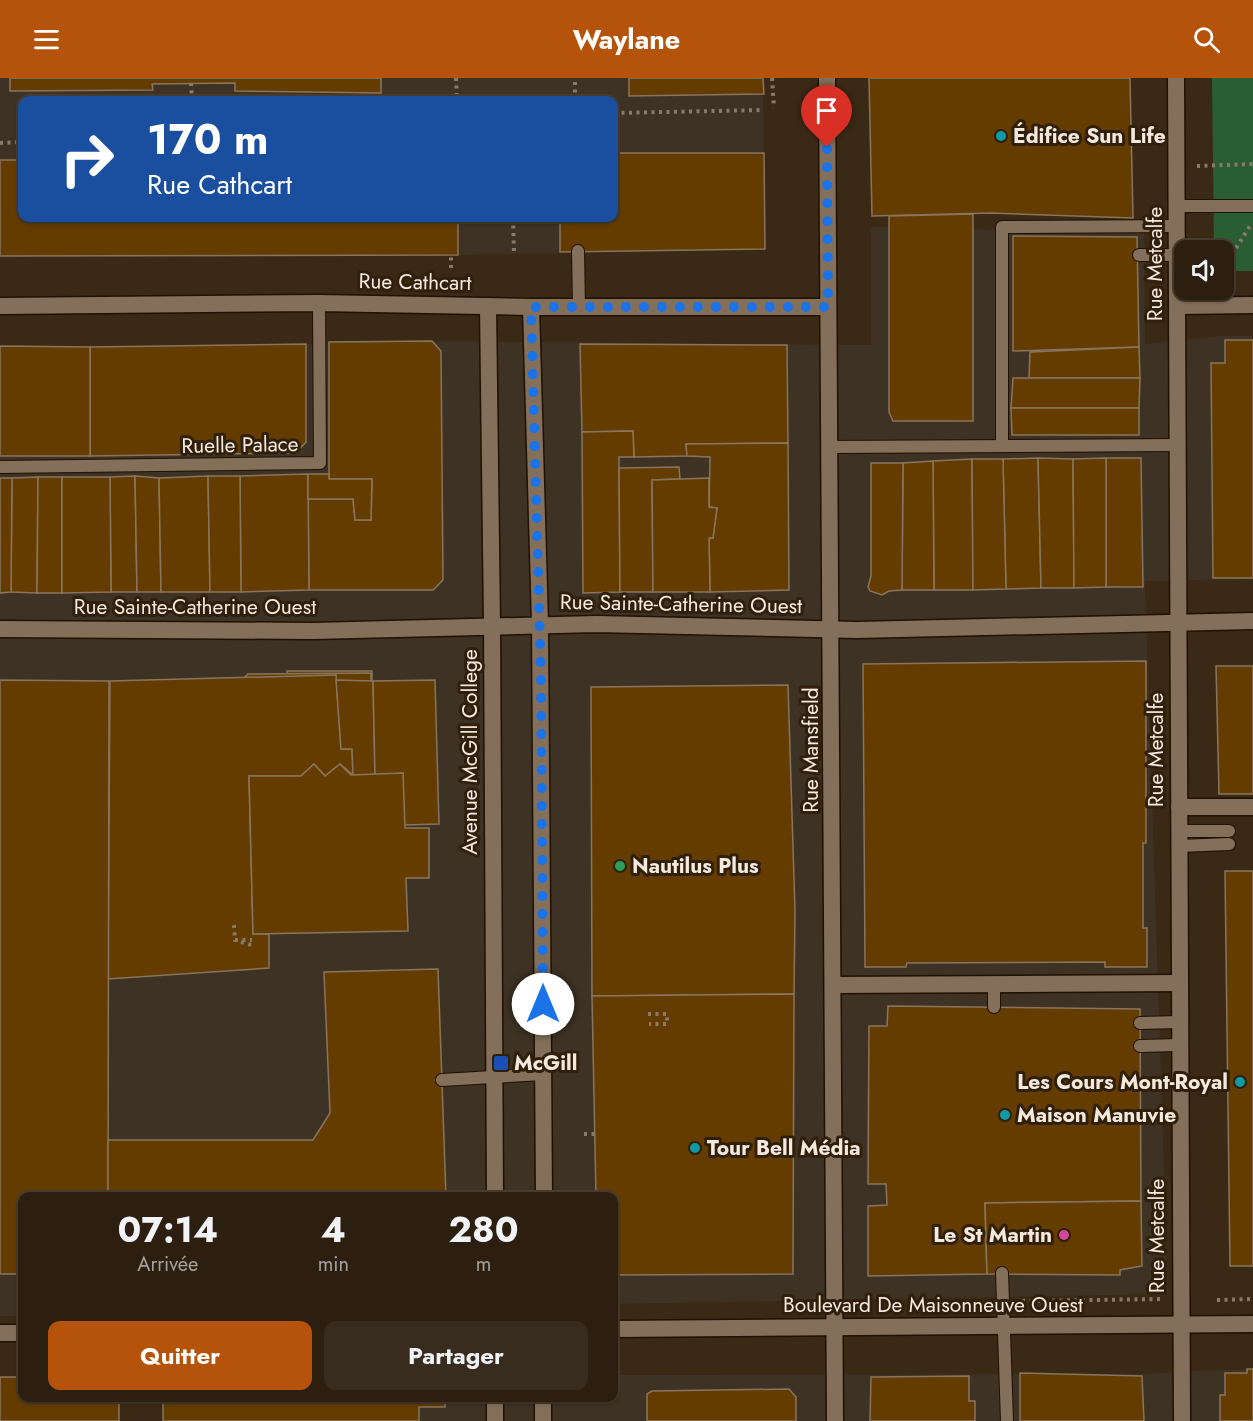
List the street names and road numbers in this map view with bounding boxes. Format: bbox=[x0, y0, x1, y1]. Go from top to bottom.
street label: Rue Metcalfe bbox=[1140, 207, 1170, 321]
street label: Rue Cathcart bbox=[358, 266, 472, 298]
street label: Ruelle Palace bbox=[181, 429, 299, 461]
street label: Rue Sainte-Catherine Ouest bbox=[560, 587, 802, 621]
street label: Rue Sainte-Catherine Ouest bbox=[74, 592, 316, 622]
street label: Avenue McGill College bbox=[455, 649, 485, 855]
street label: Rue Mansfield bbox=[796, 687, 826, 813]
street label: Rue Metcalfe bbox=[1141, 693, 1171, 807]
street label: Rue Metcalfe bbox=[1142, 1179, 1172, 1293]
street label: Boulevard De Maisonneuve Ouest bbox=[783, 1290, 1083, 1320]

